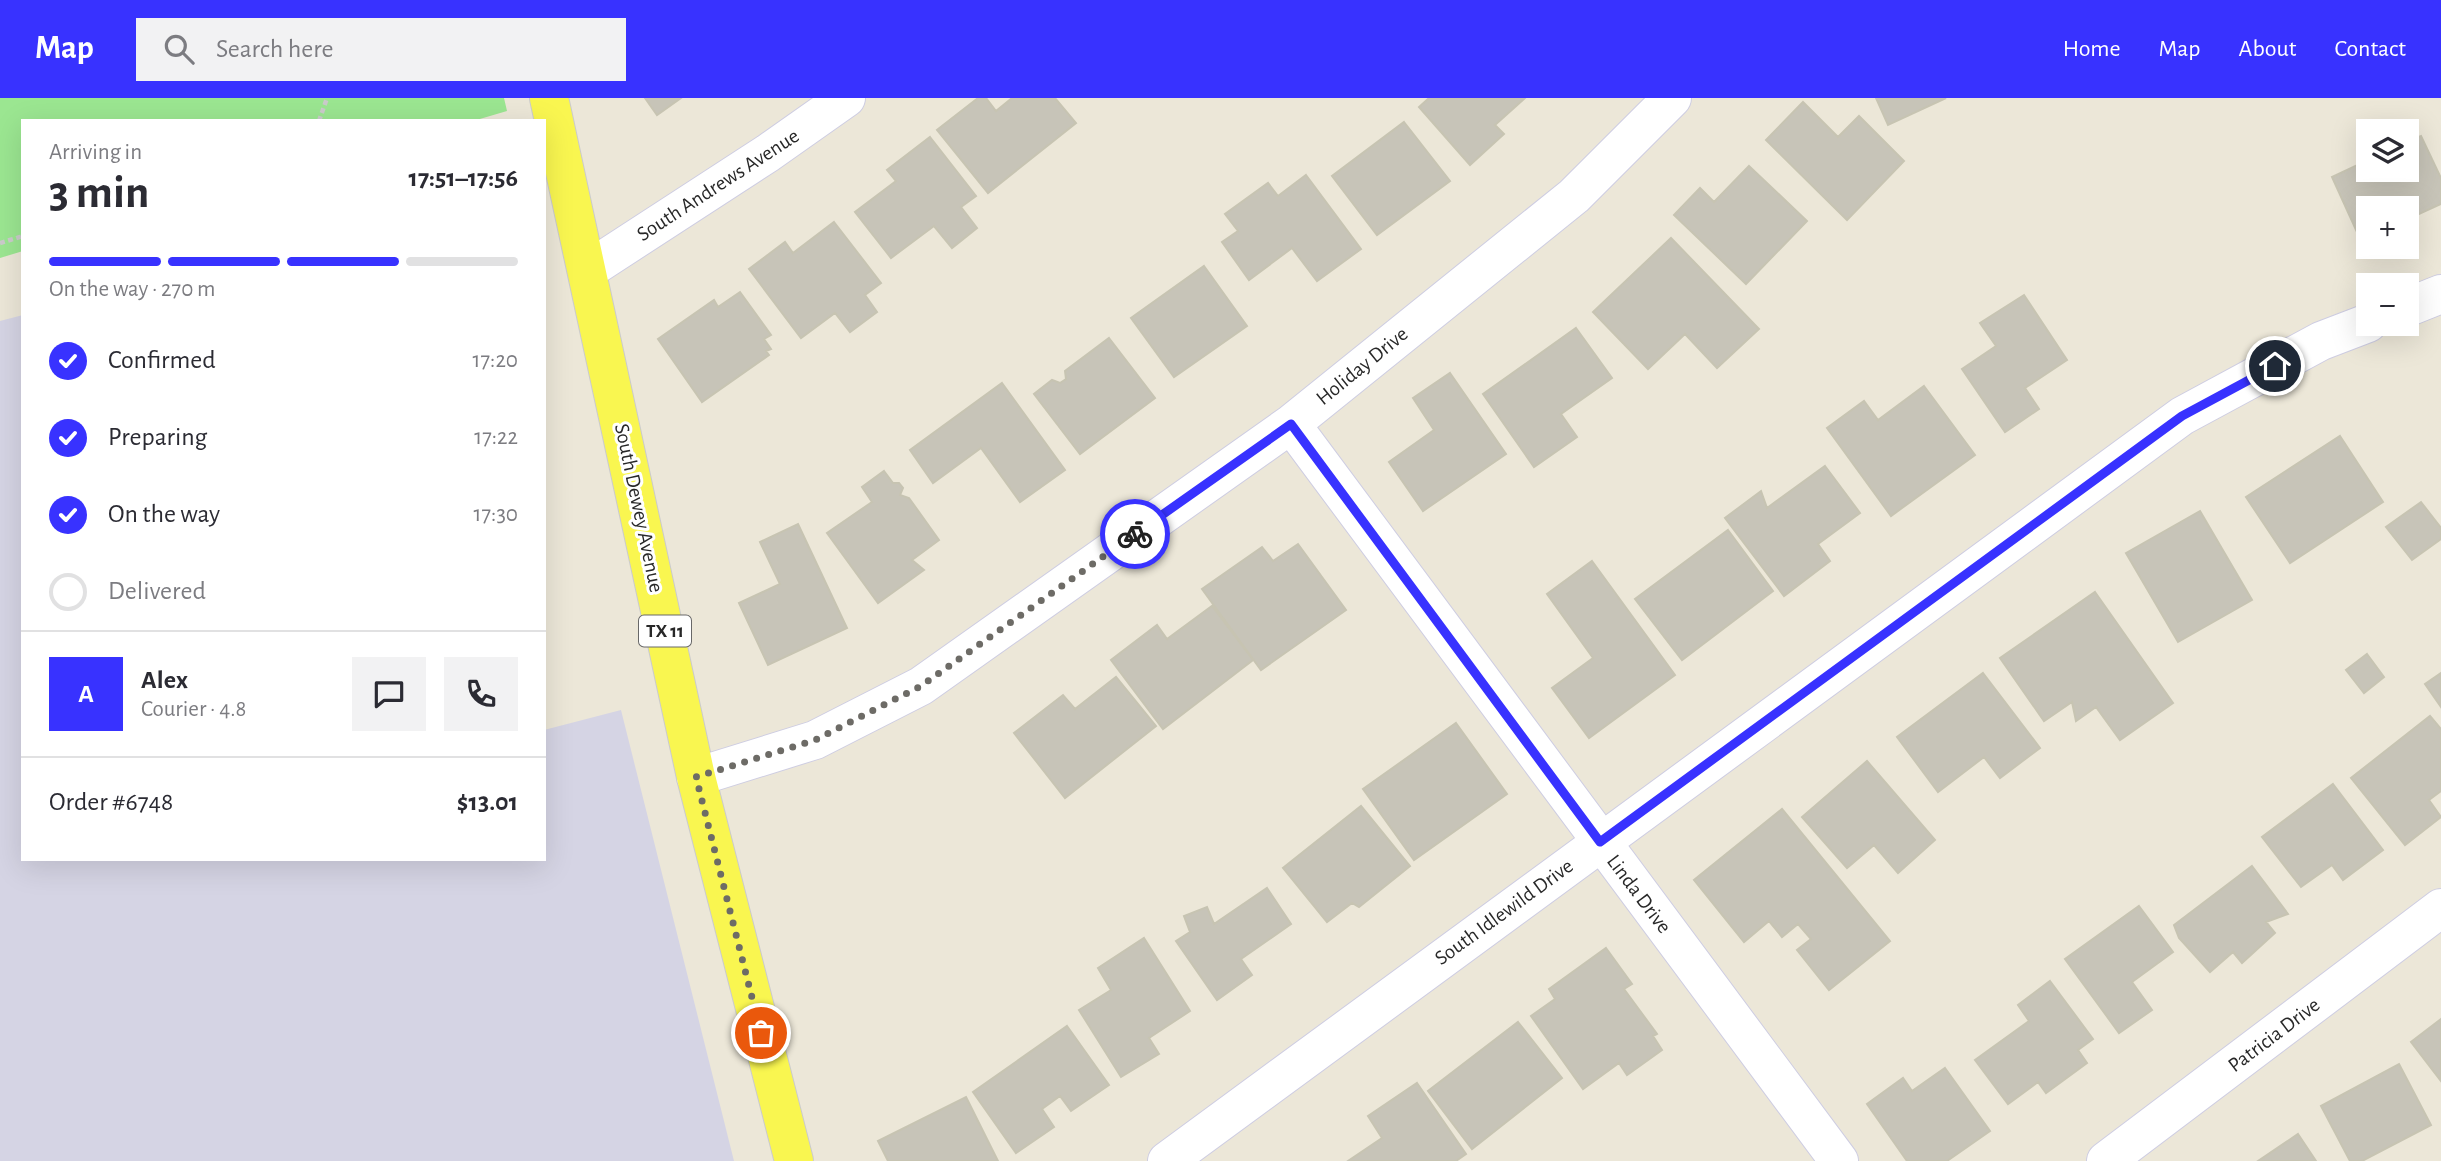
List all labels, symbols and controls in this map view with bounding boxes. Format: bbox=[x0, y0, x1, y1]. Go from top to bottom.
search box bbox=[136, 18, 626, 81]
icon: search bbox=[160, 30, 198, 68]
text: Map bbox=[35, 32, 94, 65]
text: Search here bbox=[216, 36, 334, 62]
text: Home bbox=[2063, 37, 2121, 61]
text: Map bbox=[2159, 37, 2201, 61]
text: About bbox=[2239, 37, 2296, 61]
text: Contact bbox=[2334, 37, 2406, 61]
map controls bbox=[2356, 119, 2419, 336]
button: layers bbox=[2356, 119, 2419, 182]
street label: South Andrews Avenue bbox=[633, 125, 803, 245]
text: Arriving in bbox=[49, 141, 142, 164]
text: 17:51–17:56 bbox=[409, 165, 518, 191]
text: 3 min bbox=[49, 170, 149, 216]
button: + bbox=[2356, 196, 2419, 259]
button: − bbox=[2356, 273, 2419, 336]
text: On the way · 270 m bbox=[49, 278, 216, 301]
street label: Holiday Drive bbox=[1312, 323, 1412, 409]
pin bbox=[2245, 336, 2305, 396]
icon: check bbox=[49, 342, 87, 380]
text: Confirmed bbox=[108, 347, 216, 373]
icon: home bbox=[2256, 347, 2294, 385]
text: 17:20 bbox=[473, 349, 518, 372]
icon: check bbox=[49, 419, 87, 457]
street label: South Dewey Avenue bbox=[611, 422, 667, 594]
text: Preparing bbox=[108, 424, 207, 450]
text: 17:22 bbox=[474, 426, 518, 449]
icon: check bbox=[49, 496, 87, 534]
courier bbox=[1100, 499, 1170, 569]
text: On the way bbox=[108, 501, 220, 527]
text: 17:30 bbox=[474, 503, 518, 526]
icon: bike bbox=[1116, 515, 1154, 553]
text: Delivered bbox=[108, 578, 206, 604]
road number: TX 11 bbox=[639, 616, 691, 646]
button: chat bbox=[352, 657, 426, 731]
button: phone bbox=[444, 657, 518, 731]
text: Alex bbox=[141, 667, 188, 693]
text: A bbox=[78, 681, 94, 707]
text: Courier · 4.8 bbox=[141, 698, 246, 721]
text: Order #6748 bbox=[49, 789, 173, 815]
text: $13.01 bbox=[457, 789, 518, 815]
street label: Linda Drive bbox=[1603, 851, 1675, 937]
street label: South Idlewild Drive bbox=[1431, 855, 1577, 969]
street label: Patricia Drive bbox=[2224, 994, 2324, 1076]
pin bbox=[731, 1003, 791, 1063]
icon: bag bbox=[742, 1014, 780, 1052]

